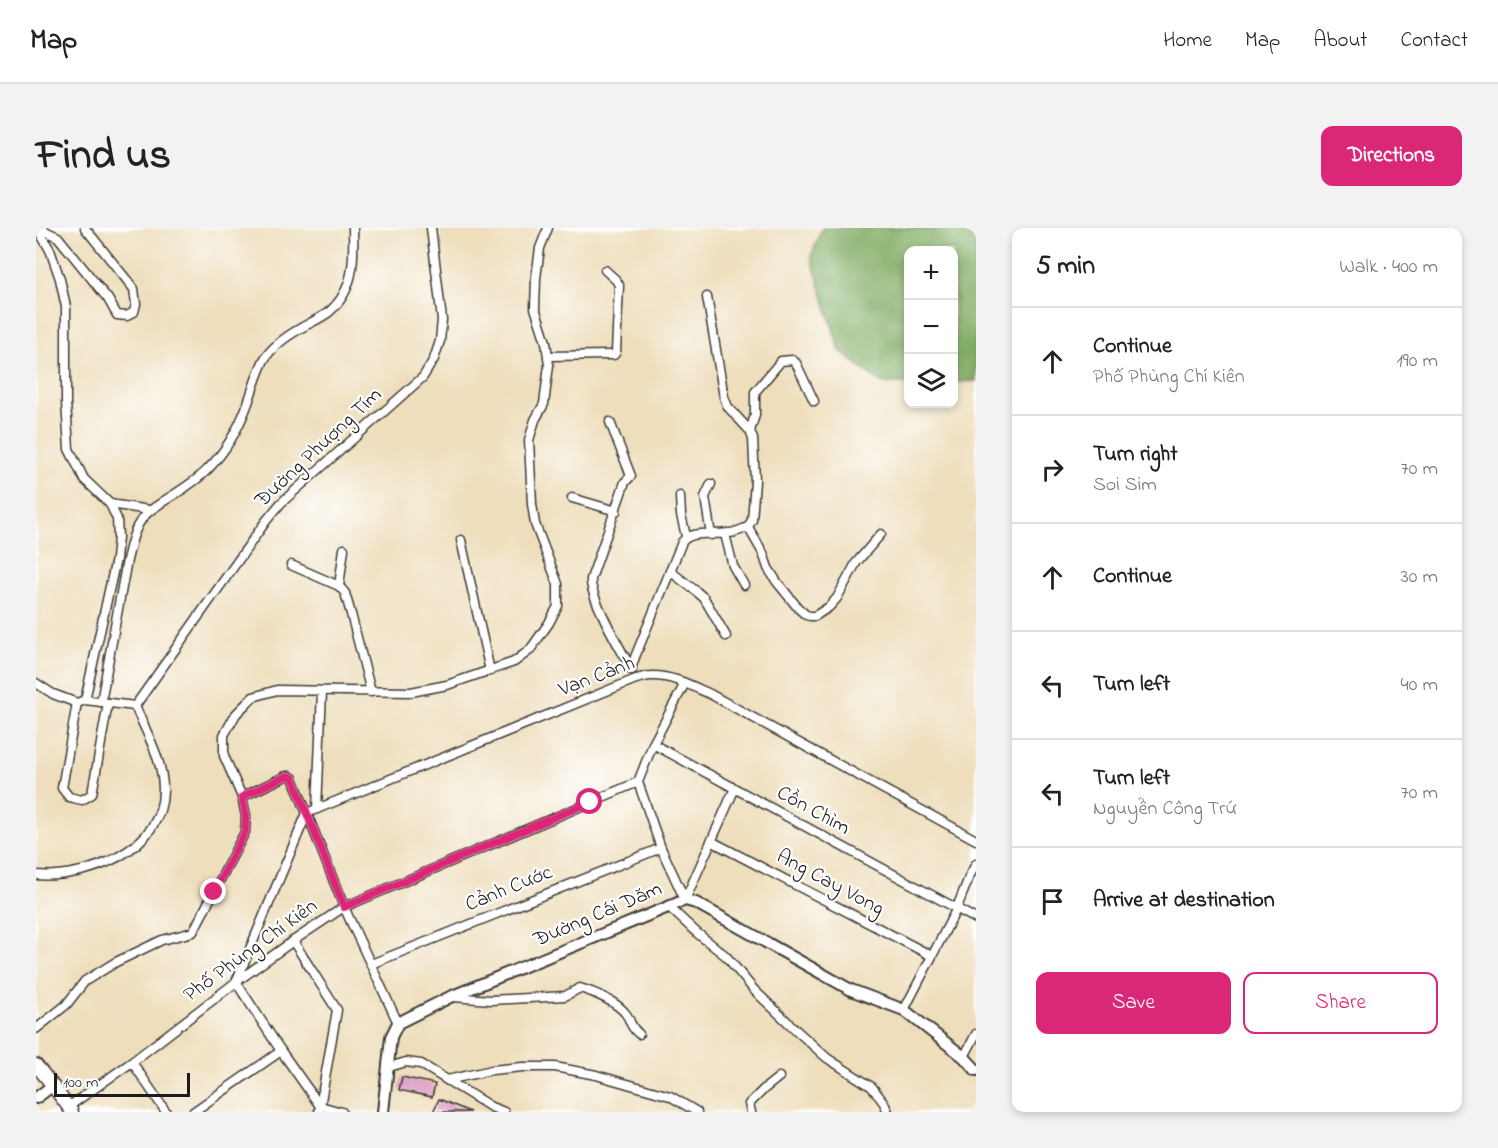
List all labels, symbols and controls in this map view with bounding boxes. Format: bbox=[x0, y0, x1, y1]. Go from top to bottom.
text: Map bbox=[30, 21, 77, 62]
text: Home bbox=[1163, 26, 1212, 56]
text: Map bbox=[1245, 26, 1280, 56]
text: About bbox=[1313, 26, 1367, 56]
text: Contact bbox=[1400, 26, 1468, 56]
text: Find us bbox=[36, 126, 171, 187]
button: Directions bbox=[1321, 126, 1462, 186]
map controls bbox=[904, 246, 958, 408]
button: + bbox=[904, 246, 958, 300]
text: 5 min bbox=[1036, 248, 1095, 286]
text: Walk · 400 m bbox=[1339, 253, 1438, 282]
button: − bbox=[904, 300, 958, 354]
text: Continue bbox=[1093, 331, 1172, 363]
icon: ahead bbox=[1036, 345, 1069, 378]
text: 190 m bbox=[1396, 347, 1438, 376]
button: layers bbox=[904, 354, 958, 408]
text: Phố Phùng Chí Kiên bbox=[1093, 363, 1245, 392]
street label: Đường Phượng Tím bbox=[248, 381, 391, 517]
text: Turn right bbox=[1093, 439, 1178, 471]
icon: right bbox=[1036, 453, 1069, 486]
text: 70 m bbox=[1401, 455, 1438, 484]
text: Soi Sim bbox=[1093, 471, 1157, 500]
icon: ahead bbox=[1036, 561, 1069, 594]
text: Continue bbox=[1093, 561, 1172, 593]
text: 30 m bbox=[1401, 563, 1438, 592]
street label: Vạn Cảnh bbox=[554, 649, 639, 706]
icon: left bbox=[1036, 669, 1069, 702]
text: Turn left bbox=[1093, 669, 1170, 701]
text: 40 m bbox=[1401, 671, 1438, 700]
text: Turn left bbox=[1093, 763, 1170, 795]
icon: left bbox=[1036, 777, 1069, 810]
street label: Cồn Chìm bbox=[771, 779, 855, 843]
text: 70 m bbox=[1401, 779, 1438, 808]
route start bbox=[576, 788, 602, 814]
text: Nguyễn Công Trứ bbox=[1093, 795, 1237, 824]
street label: Ang Cay Vong bbox=[770, 842, 889, 926]
street label: Cảnh Cước bbox=[461, 858, 558, 920]
street label: Đường Cái Dăm bbox=[528, 874, 668, 958]
route end bbox=[200, 878, 226, 904]
icon: arrive bbox=[1036, 885, 1069, 918]
text: Arrive at destination bbox=[1093, 885, 1275, 917]
street label: Phố Phùng Chí Kiên bbox=[178, 892, 325, 1012]
button: Save bbox=[1036, 972, 1231, 1034]
button: Share bbox=[1243, 972, 1438, 1034]
scale bar bbox=[54, 1070, 190, 1098]
text: 100 m bbox=[63, 1071, 98, 1095]

